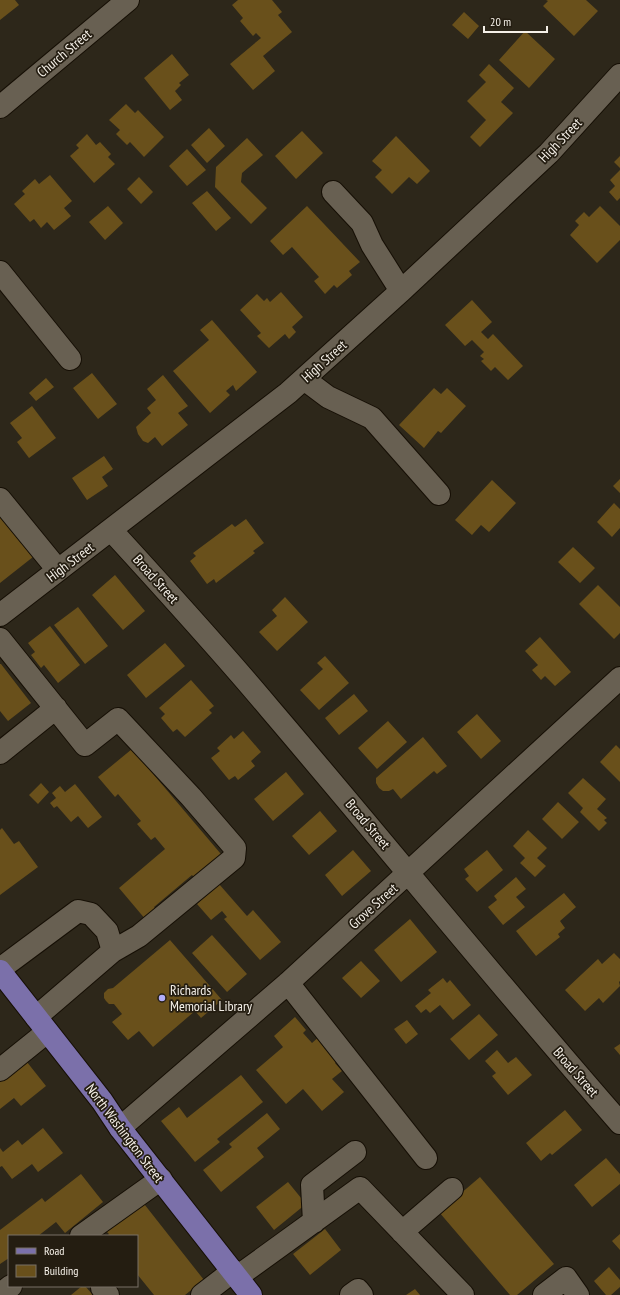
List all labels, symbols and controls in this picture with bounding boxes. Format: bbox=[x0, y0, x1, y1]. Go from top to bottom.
scale bar bbox=[484, 8, 547, 34]
text: 20 m bbox=[490, 14, 511, 29]
street label: Church Street bbox=[33, 25, 95, 81]
street label: High Street bbox=[535, 114, 586, 166]
street label: High Street bbox=[298, 336, 350, 386]
street label: High Street bbox=[43, 538, 97, 586]
street label: Broad Street bbox=[129, 551, 183, 607]
street label: Broad Street bbox=[342, 795, 394, 853]
street label: Grove Street bbox=[345, 879, 401, 933]
place label: Richards Memorial Library bbox=[170, 981, 253, 1015]
marker: Richards Memorial Library bbox=[157, 993, 167, 1003]
street label: Broad Street bbox=[549, 1043, 603, 1101]
street label: North Washington Street bbox=[82, 1080, 168, 1186]
legend bbox=[8, 1235, 138, 1287]
text: Road bbox=[44, 1243, 64, 1258]
text: Building bbox=[44, 1263, 79, 1278]

